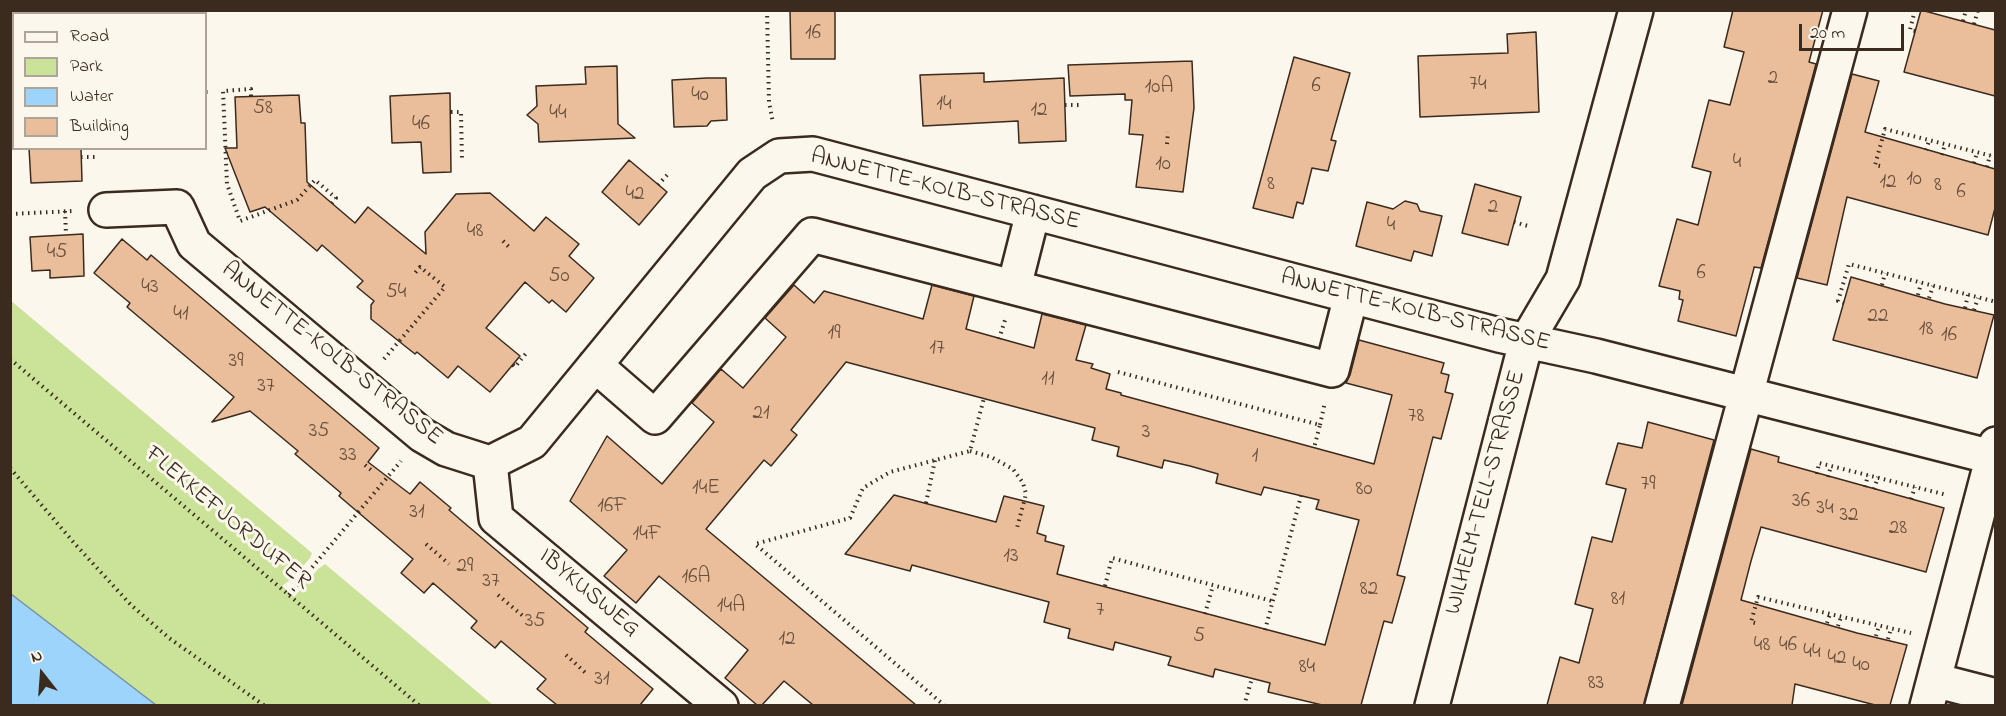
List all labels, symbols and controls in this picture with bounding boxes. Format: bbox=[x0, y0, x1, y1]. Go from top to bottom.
legend bbox=[12, 12, 207, 150]
scale bar bbox=[1802, 12, 1907, 50]
text: 20 m bbox=[1810, 21, 1845, 47]
house number: 16 bbox=[805, 22, 821, 48]
text: Road bbox=[70, 24, 109, 50]
text: Park bbox=[70, 54, 103, 80]
house number: 2 bbox=[1768, 67, 1778, 93]
house number: 74 bbox=[1469, 73, 1487, 99]
house number: 6 bbox=[1311, 75, 1321, 101]
house number: 10A bbox=[1145, 76, 1173, 102]
text: Water bbox=[70, 84, 113, 110]
house number: 40 bbox=[691, 84, 709, 110]
house number: 14 bbox=[936, 93, 952, 119]
house number: 58 bbox=[253, 97, 273, 123]
house number: 12 bbox=[1030, 99, 1048, 125]
house number: 44 bbox=[549, 102, 567, 128]
house number: 46 bbox=[412, 113, 430, 139]
text: Building bbox=[70, 114, 129, 140]
street label: ANNETTE-KOLB-STRASSE bbox=[807, 144, 1083, 238]
house number: 4 bbox=[1733, 151, 1741, 177]
house number: 10 bbox=[1155, 153, 1171, 179]
house number: 10 bbox=[1906, 168, 1922, 194]
house number: 12 bbox=[1879, 171, 1897, 197]
house number: 8 bbox=[1267, 173, 1275, 199]
house number: 8 bbox=[1934, 174, 1942, 200]
house number: 6 bbox=[1956, 181, 1966, 207]
house number: 42 bbox=[625, 183, 645, 209]
house number: 2 bbox=[1488, 196, 1498, 222]
house number: 4 bbox=[1387, 214, 1395, 240]
house number: 48 bbox=[467, 220, 483, 246]
house number: 45 bbox=[47, 241, 67, 267]
street label: ANNETTE-KOLB-STRASSE bbox=[214, 257, 448, 453]
house number: 6 bbox=[1696, 262, 1706, 288]
house number: 50 bbox=[548, 265, 570, 291]
street label: ANNETTE-KOLB-STRASSE bbox=[1277, 265, 1553, 359]
house number: 43 bbox=[141, 276, 159, 302]
house number: 54 bbox=[386, 281, 406, 307]
house number: 41 bbox=[173, 303, 189, 329]
house number: 22 bbox=[1868, 305, 1888, 331]
house number: 18 bbox=[1919, 318, 1933, 344]
house number: 19 bbox=[828, 322, 840, 348]
house number: 16 bbox=[1941, 324, 1957, 350]
house number: 17 bbox=[929, 337, 945, 363]
house number: 39 bbox=[229, 350, 243, 376]
house number: 11 bbox=[1041, 368, 1055, 394]
street label: WILHELM-TELL-STRASSE bbox=[1441, 368, 1533, 618]
house number: 37 bbox=[257, 375, 275, 401]
house number: 21 bbox=[752, 402, 770, 428]
house number: 78 bbox=[1408, 405, 1424, 431]
house number: 35 bbox=[309, 420, 329, 446]
house number: 3 bbox=[1142, 421, 1150, 447]
street label: FLEKKEFJORDUFER bbox=[138, 441, 316, 597]
house number: 33 bbox=[339, 444, 357, 470]
house number: 1 bbox=[1252, 445, 1258, 471]
house number: 79 bbox=[1641, 473, 1655, 499]
house number: 14E bbox=[692, 477, 720, 503]
house number: 80 bbox=[1356, 478, 1372, 504]
house number: 36 bbox=[1792, 490, 1810, 516]
house number: 16F bbox=[597, 495, 627, 521]
house number: 34 bbox=[1816, 497, 1834, 523]
house number: 31 bbox=[409, 501, 425, 527]
house number: 32 bbox=[1839, 504, 1859, 530]
house number: 28 bbox=[1889, 517, 1907, 543]
house number: 14F bbox=[633, 523, 661, 549]
street label: IBYKUSWEG bbox=[532, 543, 644, 645]
house number: 13 bbox=[1003, 545, 1019, 571]
house number: 29 bbox=[457, 555, 473, 581]
house number: 16A bbox=[682, 566, 710, 592]
house number: 37 bbox=[482, 570, 500, 596]
house number: 82 bbox=[1360, 578, 1378, 604]
house number: 81 bbox=[1611, 588, 1625, 614]
house number: 14A bbox=[717, 595, 745, 621]
house number: 7 bbox=[1096, 599, 1104, 625]
house number: 35 bbox=[525, 610, 545, 636]
house number: 5 bbox=[1193, 625, 1205, 651]
house number: 12 bbox=[778, 628, 796, 654]
house number: 48 bbox=[1754, 634, 1770, 660]
house number: 46 bbox=[1779, 634, 1797, 660]
house number: 44 bbox=[1803, 641, 1821, 667]
north arrow bbox=[12, 644, 72, 704]
text: N bbox=[28, 644, 45, 670]
house number: 42 bbox=[1827, 647, 1847, 673]
house number: 40 bbox=[1852, 654, 1870, 680]
house number: 84 bbox=[1299, 656, 1315, 682]
house number: 31 bbox=[594, 668, 610, 694]
house number: 83 bbox=[1588, 672, 1604, 698]

